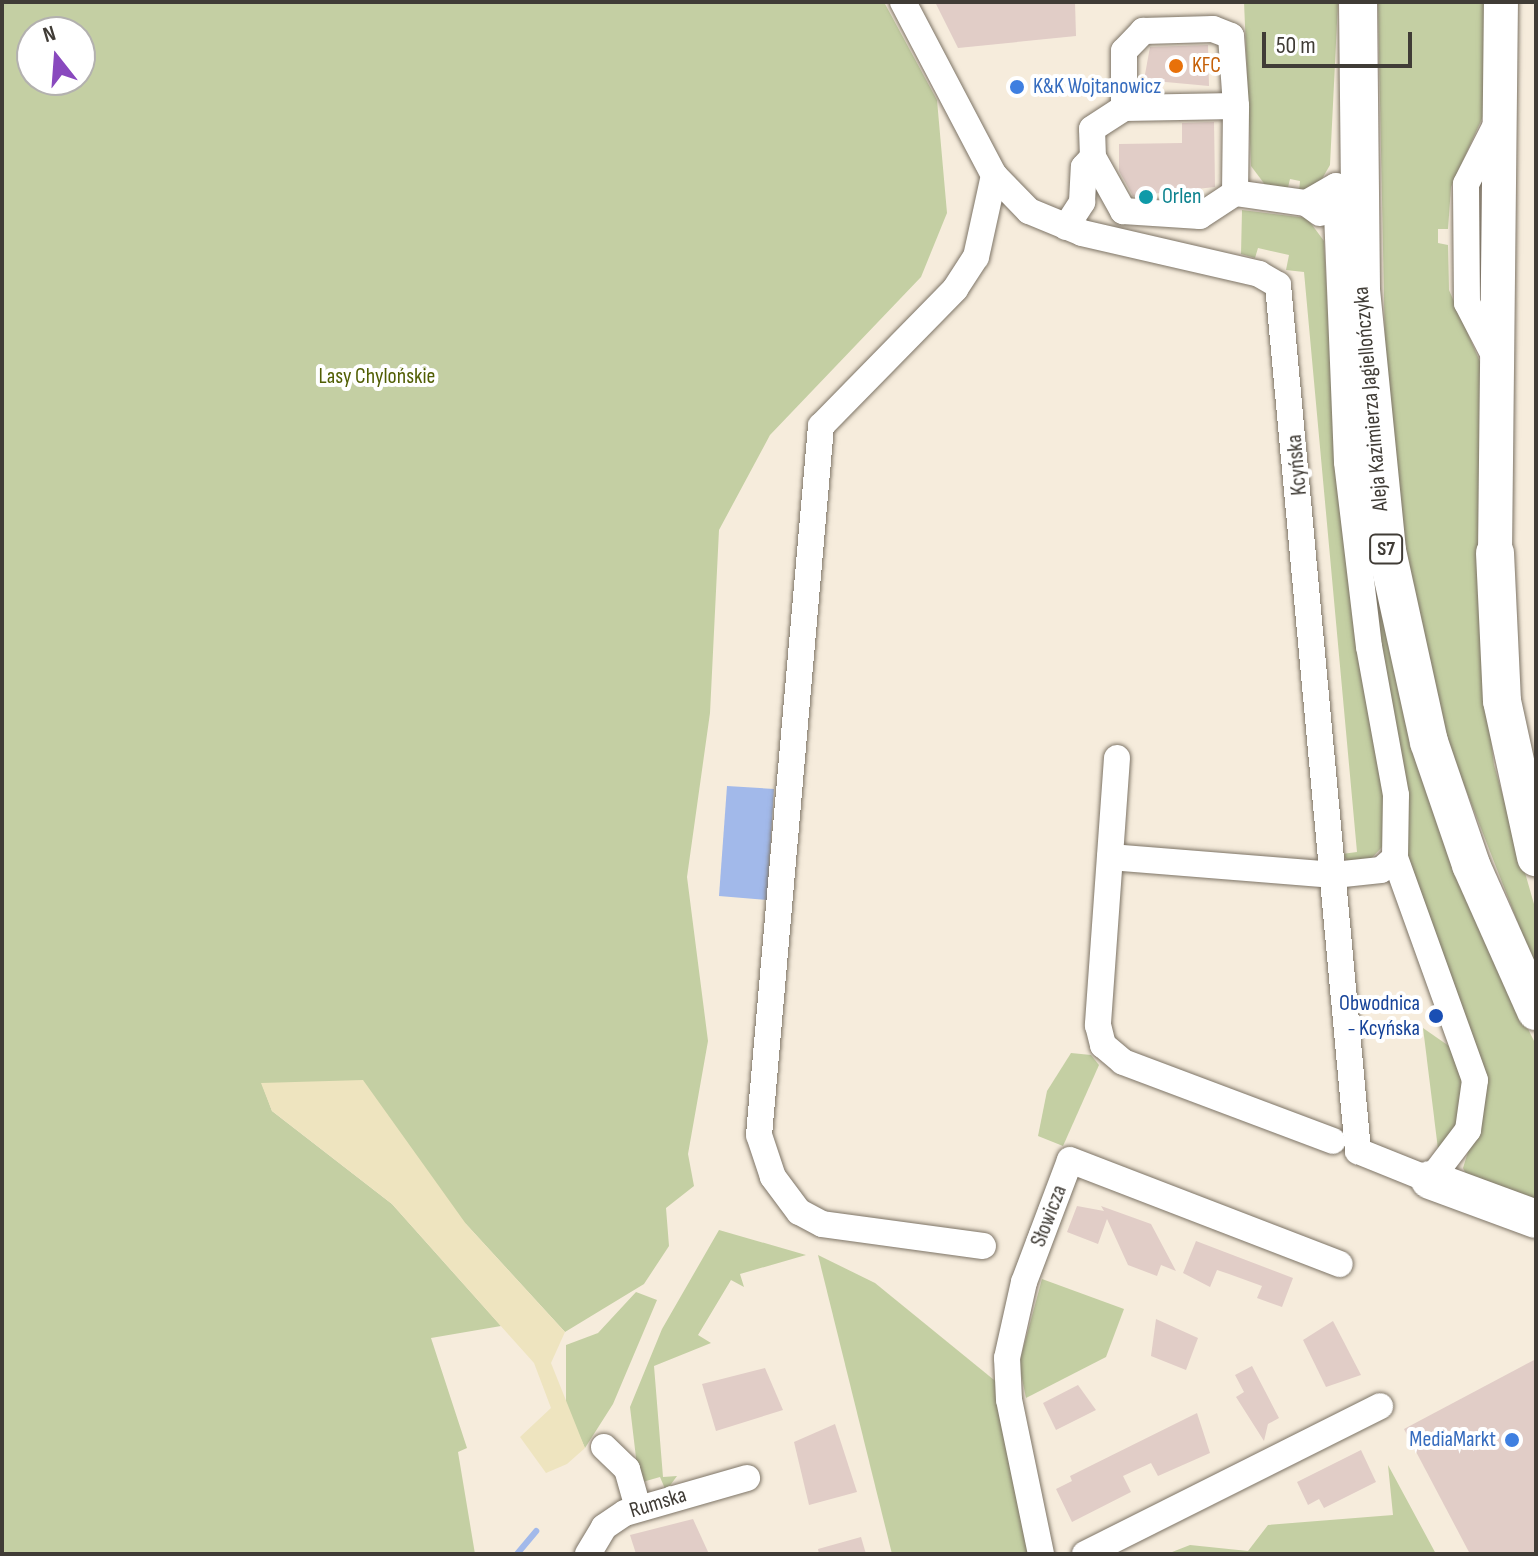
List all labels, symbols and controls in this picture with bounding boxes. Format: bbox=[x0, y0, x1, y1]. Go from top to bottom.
north arrow bbox=[16, 16, 96, 96]
scale bar bbox=[1266, 16, 1416, 66]
text: N bbox=[40, 20, 59, 49]
text: 50 m bbox=[1276, 31, 1316, 60]
place label: KFC bbox=[1192, 53, 1221, 79]
marker: KFC bbox=[1167, 57, 1185, 75]
place label: K&K Wojtanowicz bbox=[1033, 74, 1161, 100]
marker: K&K Wojtanowicz bbox=[1008, 78, 1026, 96]
place label: Orlen bbox=[1162, 184, 1202, 210]
marker: Orlen bbox=[1137, 188, 1155, 206]
street label: Aleja Kazimierza Jagiellończyka bbox=[1348, 286, 1394, 512]
park label: Lasy Chylońskie bbox=[319, 364, 435, 390]
street label: Kcyńska bbox=[1281, 434, 1313, 496]
road number: S7 bbox=[1368, 533, 1404, 565]
place label: Obwodnica - Kcyńska bbox=[1339, 990, 1420, 1042]
marker: Obwodnica - Kcyńska bbox=[1427, 1007, 1445, 1025]
street label: Słowicza bbox=[1025, 1181, 1073, 1251]
place label: MediaMarkt bbox=[1409, 1427, 1496, 1453]
marker: MediaMarkt bbox=[1503, 1431, 1521, 1449]
street label: Rumska bbox=[626, 1482, 690, 1524]

